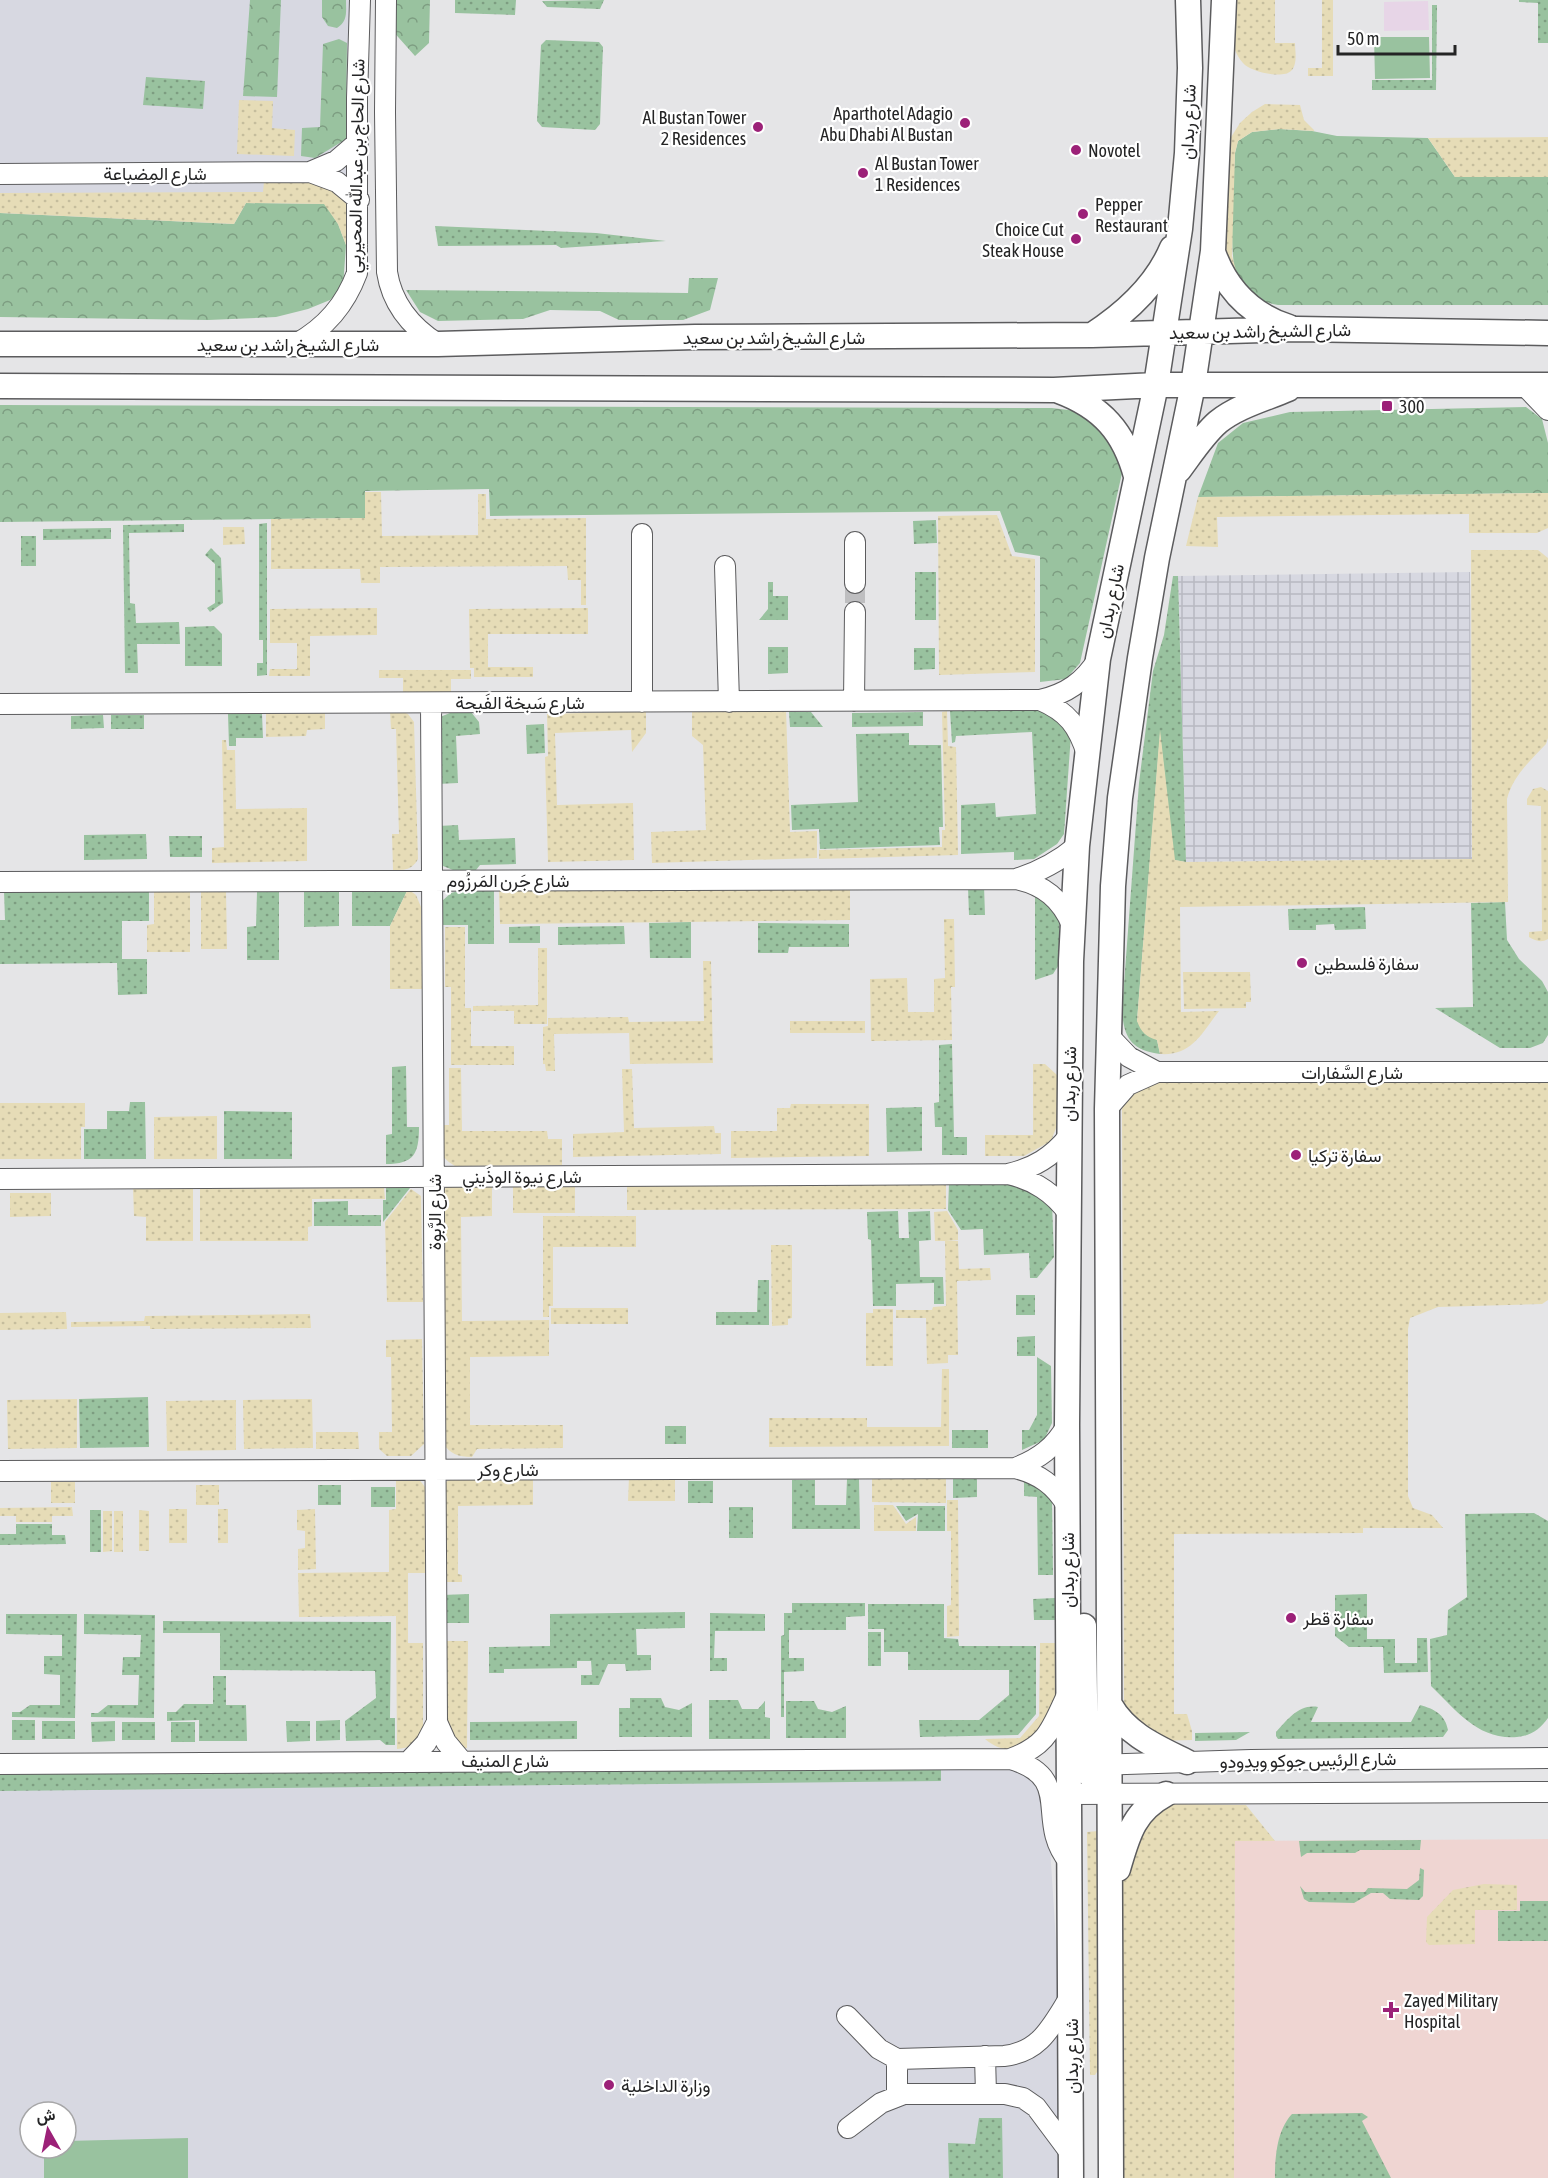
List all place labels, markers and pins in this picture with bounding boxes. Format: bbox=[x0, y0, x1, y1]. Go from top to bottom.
place label: Aparthotel Adagio Abu Dhabi Al Bustan bbox=[820, 103, 953, 145]
place label: Al Bustan Tower 2 Residences bbox=[642, 107, 747, 149]
marker: Aparthotel Adagio Abu Dhabi Al Bustan bbox=[958, 116, 972, 130]
marker: Al Bustan Tower 2 Residences bbox=[751, 120, 765, 134]
place label: Novotel bbox=[1088, 140, 1141, 161]
marker: Novotel bbox=[1069, 143, 1083, 157]
place label: Al Bustan Tower 1 Residences bbox=[875, 153, 979, 195]
marker: Al Bustan Tower 1 Residences bbox=[856, 166, 870, 180]
place label: Pepper Restaurant bbox=[1095, 194, 1168, 236]
marker: Pepper Restaurant bbox=[1076, 207, 1090, 221]
place label: Choice Cut Steak House bbox=[982, 219, 1064, 261]
marker: Choice Cut Steak House bbox=[1069, 232, 1083, 246]
place label: 300 bbox=[1399, 396, 1424, 417]
marker: 300 bbox=[1380, 399, 1394, 413]
place label: سفارة فلسطين bbox=[1314, 953, 1419, 975]
marker: سفارة فلسطين bbox=[1295, 956, 1309, 970]
place label: سفارة تركيا bbox=[1308, 1145, 1382, 1167]
marker: سفارة تركيا bbox=[1289, 1148, 1303, 1162]
place label: سفارة قطر bbox=[1302, 1608, 1374, 1630]
marker: سفارة قطر bbox=[1284, 1611, 1298, 1625]
place label: Zayed Military Hospital bbox=[1404, 1990, 1498, 2032]
marker: Zayed Military Hospital bbox=[1382, 2001, 1400, 2019]
place label: وزارة الداخلية bbox=[621, 2075, 710, 2097]
marker: وزارة الداخلية bbox=[602, 2078, 616, 2092]

